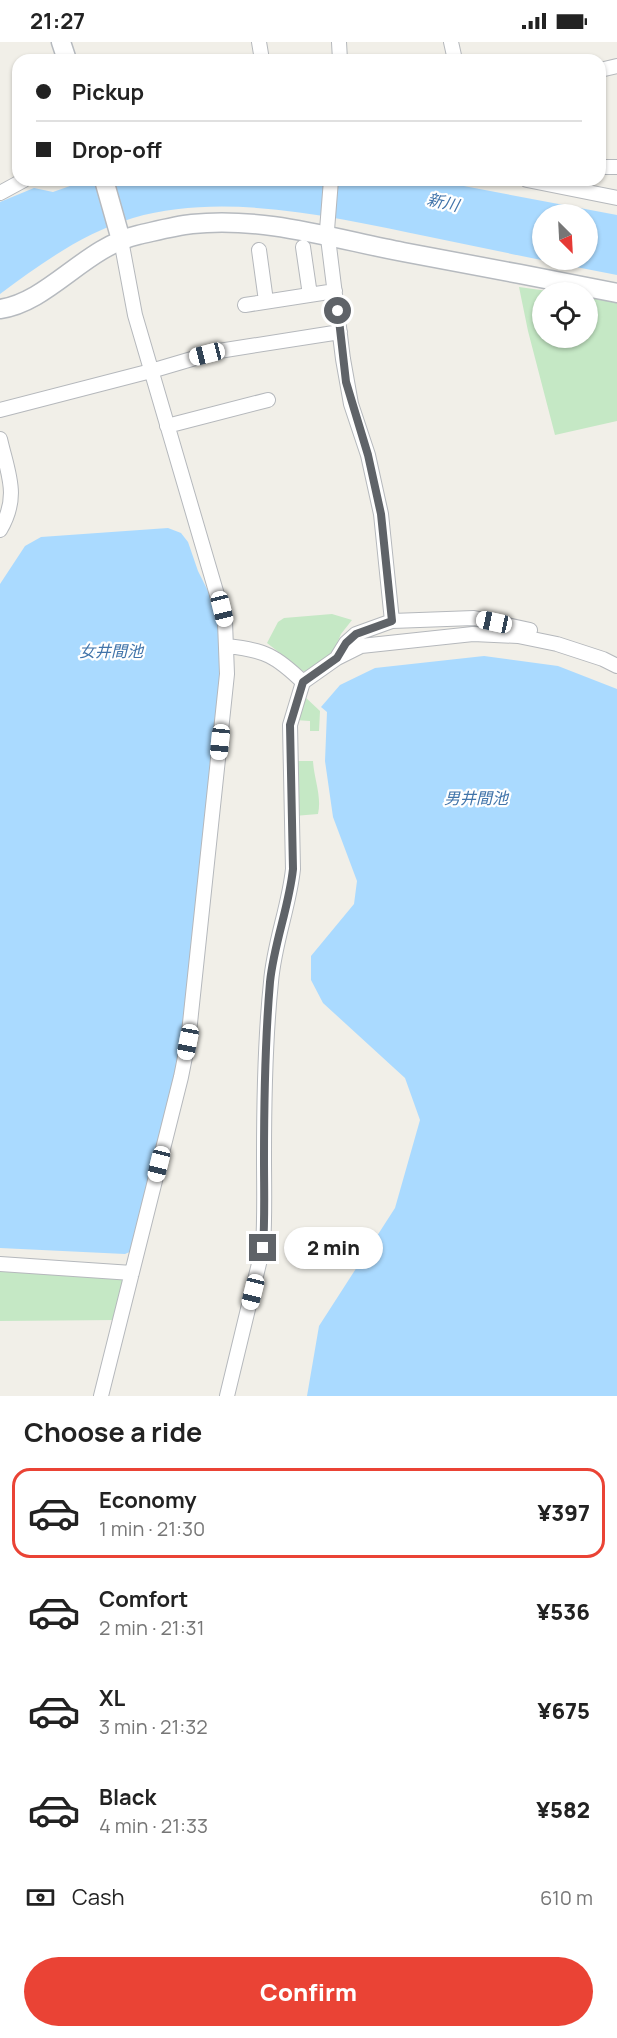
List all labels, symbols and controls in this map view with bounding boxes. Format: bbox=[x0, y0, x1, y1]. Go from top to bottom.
text: 21:27 bbox=[30, 6, 85, 36]
text: Pickup bbox=[72, 77, 144, 107]
text: Drop-off bbox=[72, 135, 162, 165]
water label: 新川 bbox=[425, 188, 463, 217]
north arrow bbox=[532, 204, 598, 270]
map controls bbox=[532, 204, 598, 348]
button: locate bbox=[532, 282, 598, 348]
route start bbox=[324, 297, 351, 324]
car bbox=[187, 341, 227, 367]
car bbox=[209, 589, 235, 629]
car bbox=[475, 609, 513, 635]
water label: 女井間池 bbox=[79, 640, 145, 662]
car bbox=[209, 723, 231, 761]
water label: 男井間池 bbox=[444, 787, 510, 809]
car bbox=[176, 1023, 200, 1061]
car bbox=[146, 1144, 172, 1184]
callout: 2 min bbox=[284, 1227, 383, 1269]
route end bbox=[249, 1234, 276, 1261]
text: 2 min bbox=[307, 1234, 360, 1261]
car bbox=[240, 1272, 266, 1312]
text: Choose a ride bbox=[24, 1413, 202, 1450]
text: Economy bbox=[99, 1485, 197, 1515]
icon: car bbox=[27, 1486, 81, 1540]
text: ¥397 bbox=[537, 1498, 590, 1528]
text: 1 min · 21:30 bbox=[99, 1515, 205, 1542]
text: Comfort bbox=[99, 1584, 188, 1614]
icon: car bbox=[27, 1585, 81, 1639]
text: ¥536 bbox=[536, 1597, 590, 1627]
text: 2 min · 21:31 bbox=[99, 1614, 204, 1641]
text: XL bbox=[99, 1683, 125, 1713]
icon: car bbox=[27, 1684, 81, 1738]
text: ¥675 bbox=[538, 1696, 590, 1726]
text: 3 min · 21:32 bbox=[99, 1713, 208, 1740]
text: Black bbox=[99, 1782, 156, 1812]
icon: car bbox=[27, 1783, 81, 1837]
text: ¥582 bbox=[536, 1795, 590, 1825]
text: 4 min · 21:33 bbox=[99, 1812, 208, 1839]
icon: cash bbox=[24, 1881, 57, 1914]
text: Cash bbox=[72, 1882, 125, 1912]
text: 610 m bbox=[540, 1884, 593, 1911]
button: Confirm bbox=[24, 1957, 593, 2026]

